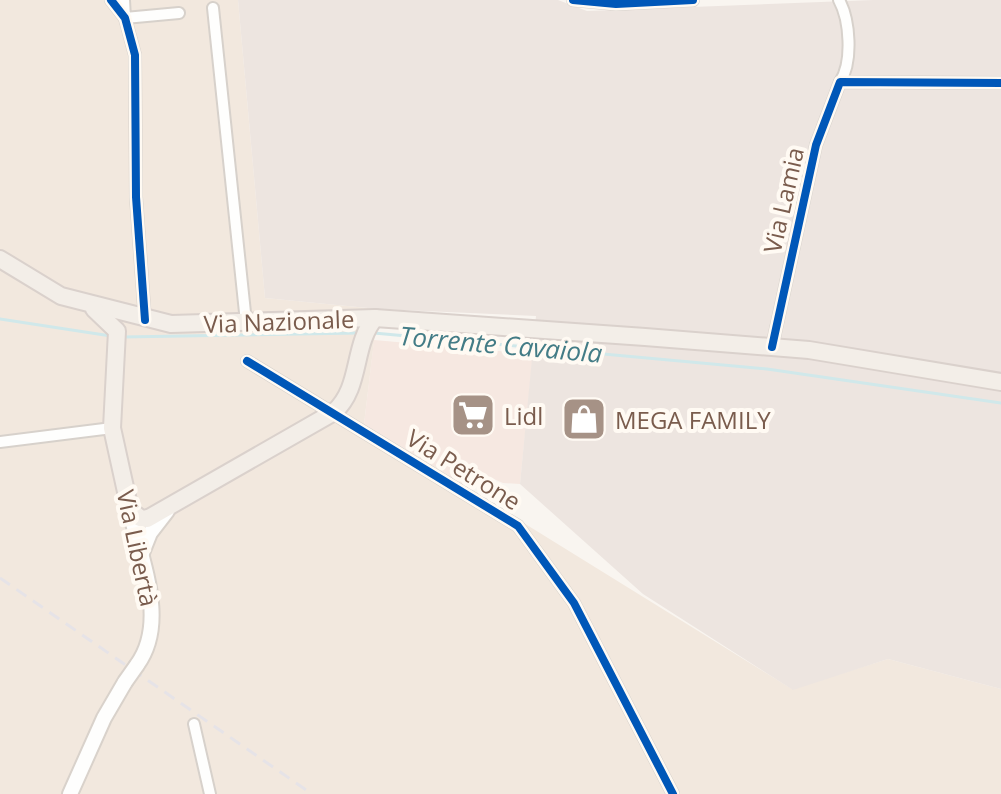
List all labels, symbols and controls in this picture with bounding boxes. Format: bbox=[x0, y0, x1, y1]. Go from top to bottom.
street label: Via Lamia bbox=[755, 144, 811, 256]
street label: Via Nazionale bbox=[203, 302, 355, 340]
water label: Torrente Cavaiola bbox=[398, 317, 604, 371]
supermarket icon: Lidl bbox=[449, 391, 497, 439]
shop icon: MEGA FAMILY bbox=[560, 395, 608, 443]
place label: Lidl bbox=[504, 399, 543, 432]
place label: MEGA FAMILY bbox=[615, 403, 771, 436]
street label: Via Petrone bbox=[401, 421, 527, 517]
street label: Via Libertà bbox=[110, 487, 166, 609]

